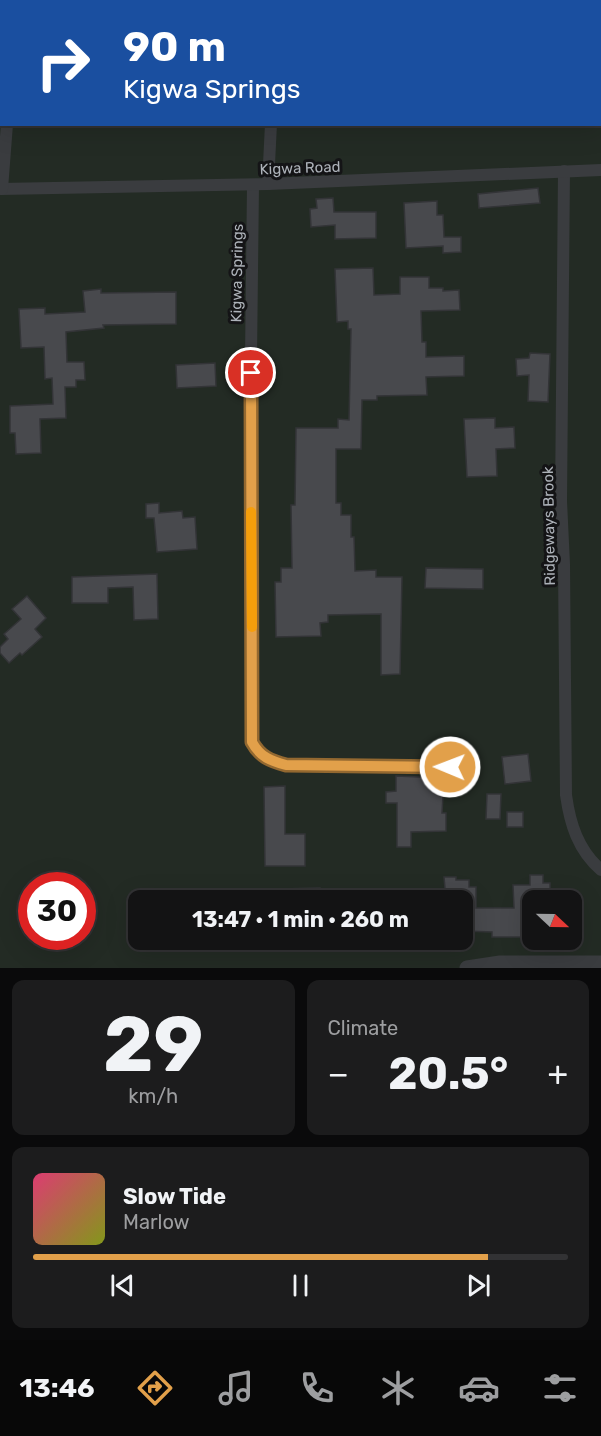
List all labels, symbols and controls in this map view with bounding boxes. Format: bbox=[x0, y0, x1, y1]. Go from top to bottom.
text: 90 m bbox=[123, 22, 226, 72]
icon: right bbox=[24, 24, 102, 102]
text: Kigwa Springs bbox=[123, 73, 301, 105]
street label: Kigwa Road bbox=[259, 158, 341, 178]
street label: Kigwa Springs bbox=[227, 223, 247, 322]
pin bbox=[225, 347, 276, 398]
icon: arrive bbox=[234, 356, 267, 389]
street label: Ridgeways Brook bbox=[539, 466, 559, 586]
position arrow bbox=[418, 735, 482, 799]
speed limit sign: 30 bbox=[18, 872, 96, 950]
north arrow bbox=[522, 890, 582, 950]
map controls bbox=[522, 890, 582, 950]
text: 13:47 · 1 min · 260 m bbox=[192, 906, 409, 933]
text: 29 bbox=[103, 998, 204, 1091]
text: Climate bbox=[328, 1016, 398, 1040]
text: 20.5° bbox=[388, 1047, 508, 1100]
text: − bbox=[328, 1054, 349, 1093]
text: + bbox=[547, 1054, 568, 1093]
text: km/h bbox=[128, 1084, 178, 1108]
text: Slow Tide bbox=[123, 1183, 226, 1210]
text: Marlow bbox=[123, 1210, 190, 1234]
icon: previous bbox=[106, 1269, 139, 1302]
icon: pause bbox=[284, 1269, 317, 1302]
icon: next bbox=[462, 1269, 495, 1302]
icon: directions bbox=[134, 1367, 176, 1409]
icon: music bbox=[215, 1367, 257, 1409]
icon: phone bbox=[296, 1367, 338, 1409]
icon: climate bbox=[377, 1367, 419, 1409]
icon: car bbox=[458, 1367, 500, 1409]
icon: filters bbox=[539, 1367, 581, 1409]
text: 13:46 bbox=[20, 1372, 95, 1404]

